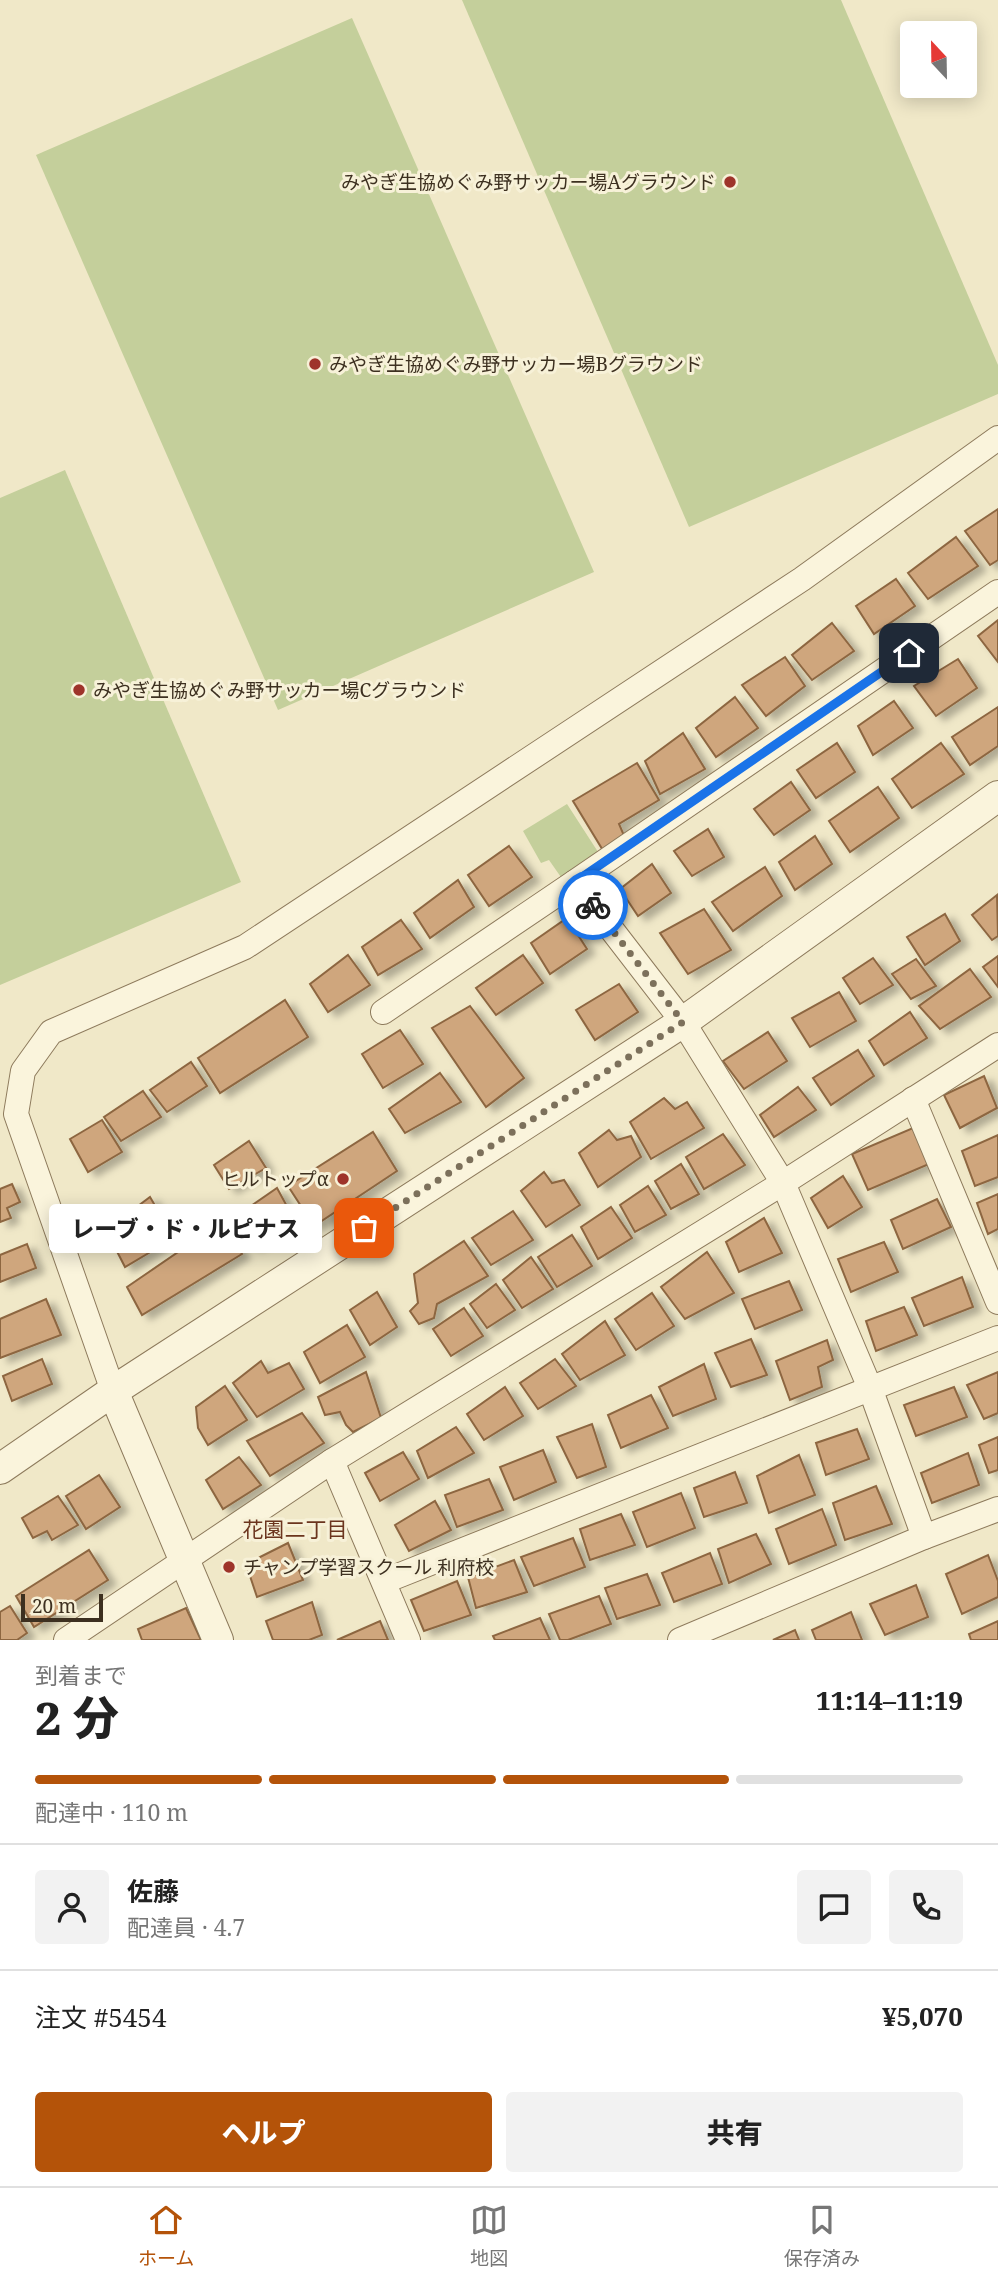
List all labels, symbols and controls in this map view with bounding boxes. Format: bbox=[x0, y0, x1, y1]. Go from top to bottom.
north arrow bbox=[900, 21, 976, 98]
map controls bbox=[900, 21, 977, 98]
place label: みやぎ生協めぐみ野サッカー場Aグラウンド bbox=[341, 169, 716, 195]
marker: みやぎ生協めぐみ野サッカー場Aグラウンド bbox=[722, 174, 738, 190]
place label: みやぎ生協めぐみ野サッカー場Bグラウンド bbox=[329, 351, 703, 377]
marker: みやぎ生協めぐみ野サッカー場Bグラウンド bbox=[307, 356, 323, 372]
pin bbox=[879, 623, 939, 683]
icon: home bbox=[890, 634, 928, 672]
place label: みやぎ生協めぐみ野サッカー場Cグラウンド bbox=[93, 677, 466, 703]
marker: みやぎ生協めぐみ野サッカー場Cグラウンド bbox=[71, 682, 87, 698]
courier bbox=[558, 870, 628, 940]
icon: bike bbox=[574, 886, 612, 924]
place label: ヒルトップα bbox=[222, 1166, 329, 1192]
marker: ヒルトップα bbox=[335, 1171, 351, 1187]
pin bbox=[334, 1198, 394, 1258]
callout: レーブ・ド・ルピナス bbox=[49, 1204, 322, 1252]
icon: bag bbox=[345, 1209, 383, 1247]
text: レーブ・ド・ルピナス bbox=[71, 1212, 300, 1244]
district label: 花園二丁目 bbox=[243, 1515, 348, 1543]
place label: チャンプ学習スクール 利府校 bbox=[243, 1554, 494, 1580]
marker: チャンプ学習スクール 利府校 bbox=[221, 1559, 237, 1575]
scale bar bbox=[21, 1591, 103, 1623]
text: 20 m bbox=[32, 1593, 76, 1619]
text: 到着まで bbox=[35, 1659, 127, 1691]
text: 11:14–11:19 bbox=[816, 1682, 963, 1718]
text: 2 分 bbox=[35, 1686, 119, 1748]
text: 配達中 · 110 m bbox=[35, 1796, 188, 1828]
button: person bbox=[35, 1870, 109, 1944]
button: chat bbox=[797, 1870, 871, 1944]
button: phone bbox=[889, 1870, 963, 1944]
text: 佐藤 bbox=[127, 1873, 179, 1909]
text: 配達員 · 4.7 bbox=[127, 1911, 245, 1943]
text: ¥5,070 bbox=[882, 1998, 963, 2034]
text: 注文 #5454 bbox=[35, 1999, 166, 2035]
button: ヘルプ bbox=[35, 2092, 492, 2172]
button: 共有 bbox=[506, 2092, 963, 2172]
tab: ホーム bbox=[138, 2201, 194, 2271]
tab: 地図 bbox=[470, 2201, 508, 2271]
tab: 保存済み bbox=[784, 2201, 860, 2271]

